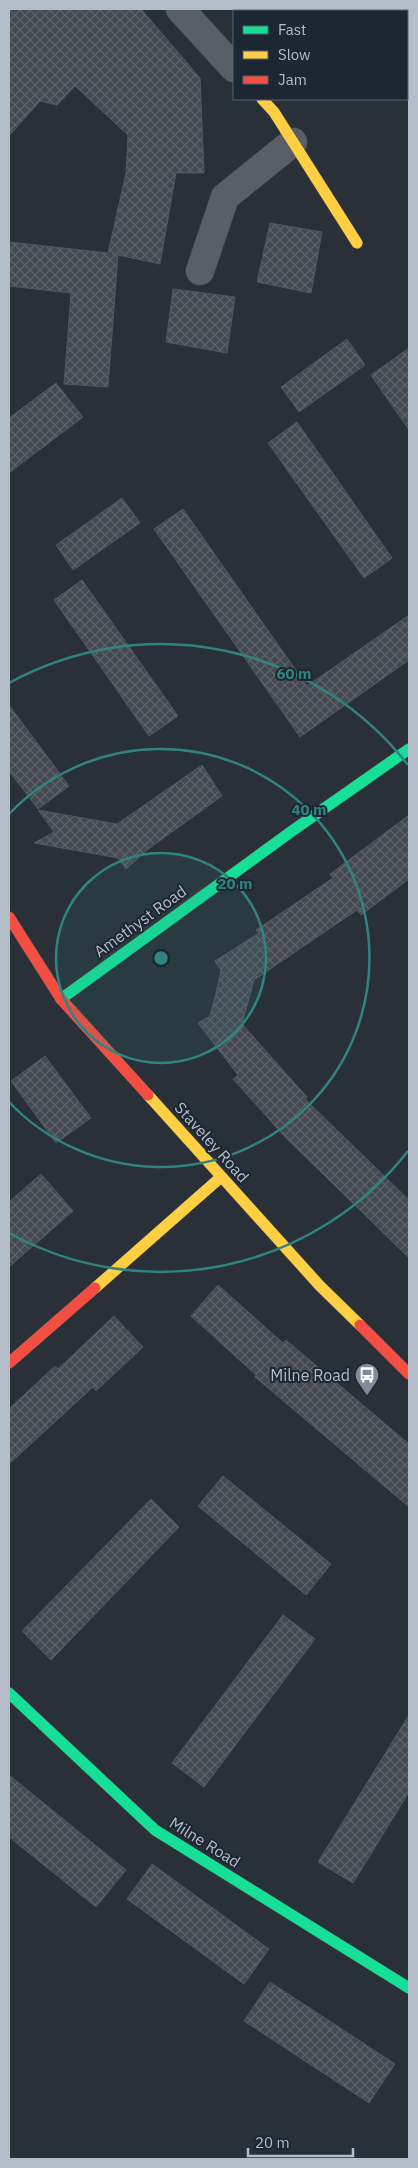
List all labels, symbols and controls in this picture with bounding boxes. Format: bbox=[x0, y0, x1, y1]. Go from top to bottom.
legend bbox=[233, 10, 408, 100]
text: Fast bbox=[278, 20, 306, 39]
text: Slow bbox=[278, 45, 311, 64]
text: Jam bbox=[278, 70, 307, 89]
text: 60 m bbox=[277, 664, 311, 683]
text: 40 m bbox=[292, 800, 326, 819]
text: 20 m bbox=[218, 874, 252, 893]
street label: Amethyst Road bbox=[90, 881, 190, 961]
centre of rings bbox=[152, 949, 170, 967]
street label: Staveley Road bbox=[171, 1098, 253, 1186]
bus stop icon: Milne Road bbox=[354, 1362, 380, 1396]
place label: Milne Road bbox=[270, 1365, 350, 1385]
street label: Milne Road bbox=[166, 1812, 244, 1872]
scale bar bbox=[248, 2126, 353, 2158]
text: 20 m bbox=[255, 2133, 290, 2152]

